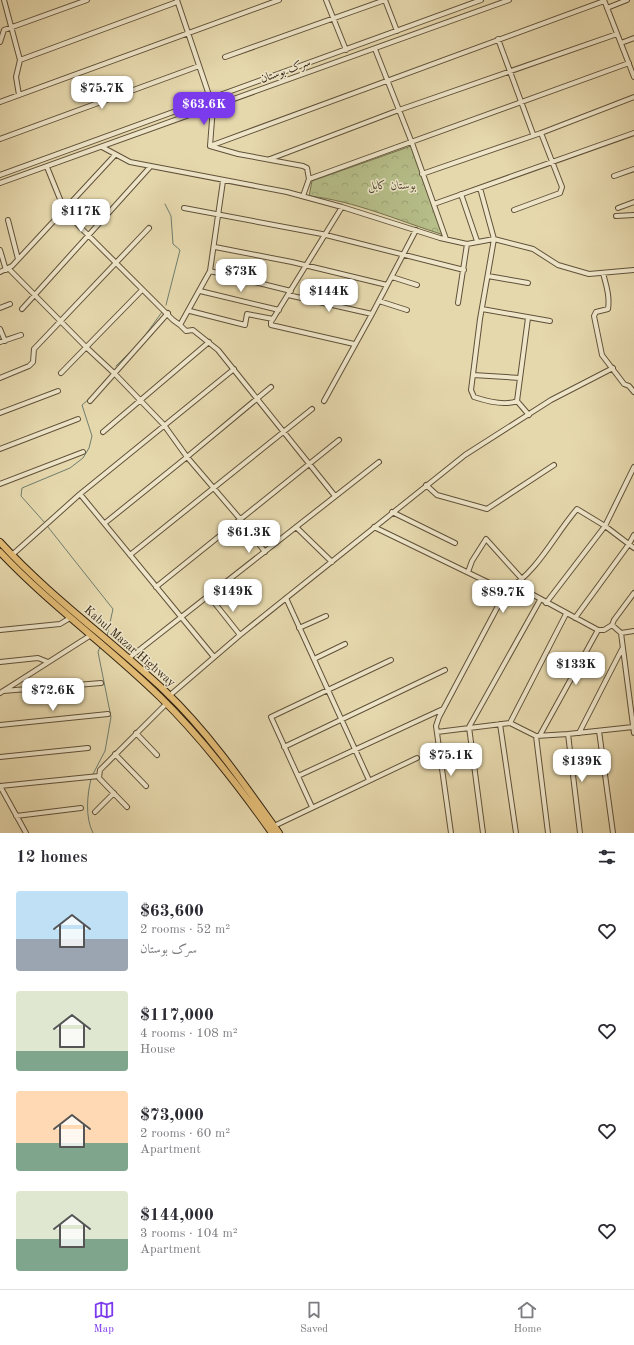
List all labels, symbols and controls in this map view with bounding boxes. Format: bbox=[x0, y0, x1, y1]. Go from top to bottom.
street label: سرک بوستان bbox=[259, 56, 312, 87]
pin: $75.7K bbox=[69, 76, 135, 110]
text: $75.7K bbox=[80, 82, 124, 95]
pin: $63.6K bbox=[171, 92, 237, 126]
text: $63.6K bbox=[182, 98, 226, 111]
park label: بوستان کابل bbox=[368, 179, 417, 194]
pin: $117K bbox=[53, 199, 109, 233]
text: $117K bbox=[61, 205, 101, 218]
pin: $73K bbox=[217, 259, 265, 293]
text: $73K bbox=[225, 265, 257, 278]
pin: $144K bbox=[301, 279, 357, 313]
text: $144K bbox=[309, 285, 349, 298]
pin: $61.3K bbox=[216, 520, 282, 554]
text: $61.3K bbox=[227, 526, 271, 539]
pin: $149K bbox=[205, 579, 261, 613]
pin: $89.7K bbox=[470, 580, 536, 614]
text: $149K bbox=[213, 585, 253, 598]
text: $89.7K bbox=[481, 586, 525, 599]
street label: Kabul Mazar Highway bbox=[81, 604, 178, 690]
pin: $133K bbox=[548, 652, 604, 686]
text: $133K bbox=[556, 658, 596, 671]
pin: $72.6K bbox=[20, 678, 86, 712]
text: $72.6K bbox=[31, 684, 75, 697]
pin: $75.1K bbox=[418, 743, 484, 777]
text: $75.1K bbox=[429, 749, 473, 762]
pin: $139K bbox=[554, 749, 610, 783]
text: $139K bbox=[562, 755, 602, 768]
icon: filters bbox=[596, 846, 618, 868]
text: 12 homes bbox=[16, 849, 88, 866]
text: $63,600 bbox=[140, 903, 204, 920]
icon: home bbox=[48, 907, 96, 955]
icon: heart bbox=[596, 920, 618, 942]
text: 2 rooms · 52 m² bbox=[140, 923, 230, 936]
text: سرک بوستان bbox=[140, 943, 197, 956]
icon: home bbox=[48, 1007, 96, 1055]
text: $117,000 bbox=[140, 1007, 214, 1024]
icon: heart bbox=[596, 1020, 618, 1042]
text: 4 rooms · 108 m² bbox=[140, 1027, 238, 1040]
text: House bbox=[140, 1043, 175, 1056]
icon: home bbox=[48, 1107, 96, 1155]
text: $73,000 bbox=[140, 1107, 204, 1124]
icon: heart bbox=[596, 1120, 618, 1142]
text: 2 rooms · 60 m² bbox=[140, 1127, 230, 1140]
text: Apartment bbox=[140, 1143, 201, 1156]
icon: home bbox=[48, 1207, 96, 1255]
text: $144,000 bbox=[140, 1207, 214, 1224]
icon: heart bbox=[596, 1220, 618, 1242]
text: 3 rooms · 104 m² bbox=[140, 1227, 238, 1240]
text: Apartment bbox=[140, 1243, 201, 1256]
tab: Map bbox=[93, 1299, 115, 1337]
tab: Saved bbox=[300, 1299, 328, 1337]
tab: Home bbox=[513, 1299, 541, 1337]

